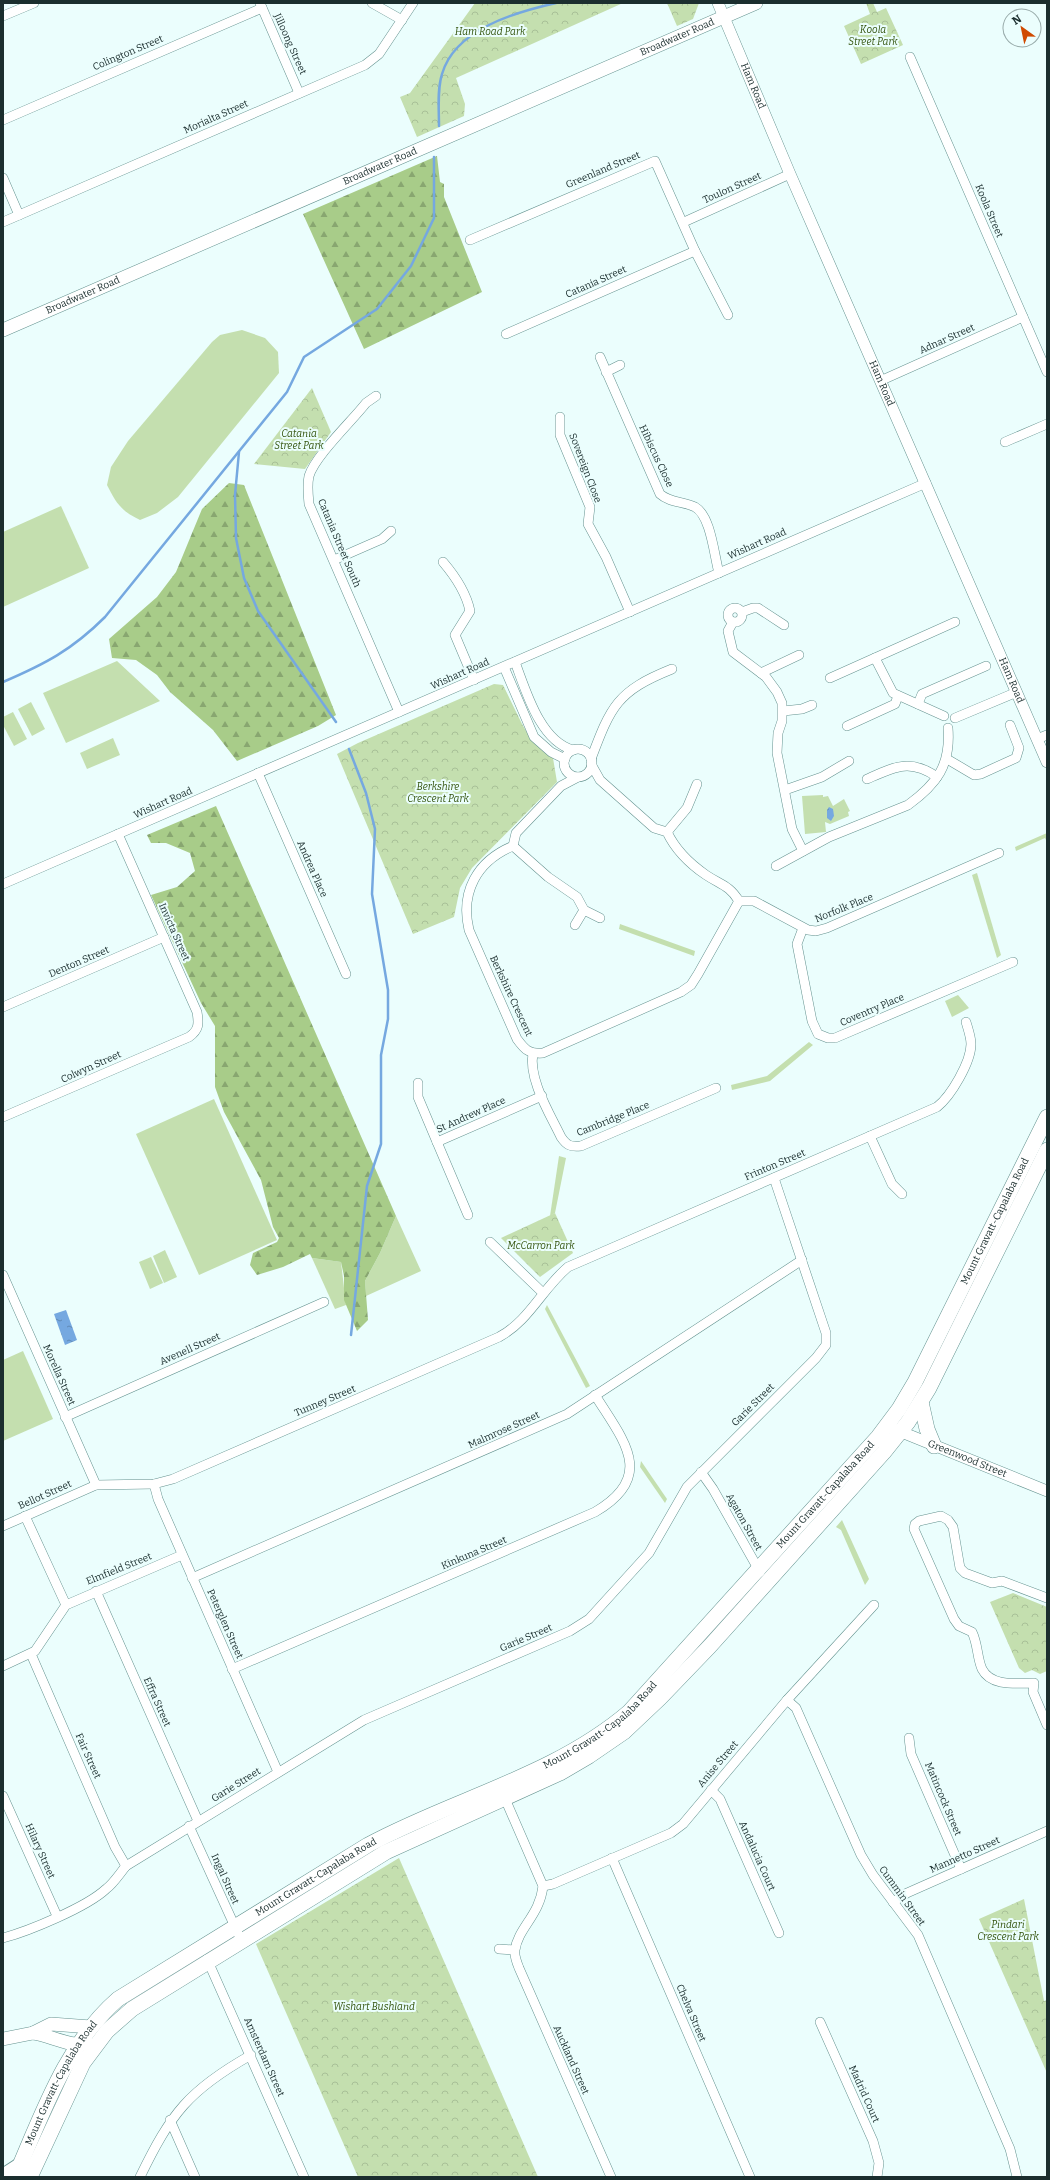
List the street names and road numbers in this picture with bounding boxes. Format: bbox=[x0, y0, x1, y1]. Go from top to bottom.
street label: Jilloong Street bbox=[271, 11, 309, 77]
street label: Broadwater Road bbox=[638, 16, 716, 59]
street label: Colington Street bbox=[91, 33, 165, 73]
street label: Ham Road bbox=[738, 61, 768, 111]
street label: Morialta Street bbox=[182, 97, 250, 137]
street label: Broadwater Road bbox=[341, 145, 419, 188]
street label: Greenland Street bbox=[564, 149, 642, 191]
street label: Toulon Street bbox=[701, 170, 763, 206]
street label: Koola Street bbox=[972, 183, 1006, 240]
street label: Catania Street bbox=[564, 263, 629, 301]
street label: Broadwater Road bbox=[44, 274, 122, 317]
street label: Adnar Street bbox=[917, 321, 977, 357]
street label: Ham Road bbox=[866, 359, 897, 408]
street label: Hibiscus Close bbox=[636, 423, 676, 489]
street label: Sovereign Close bbox=[566, 432, 604, 504]
street label: Catania Street South bbox=[315, 497, 363, 590]
street label: Wishart Road bbox=[726, 526, 788, 562]
street label: Wishart Road bbox=[429, 656, 491, 692]
street label: Ham Road bbox=[996, 656, 1026, 705]
street label: Wishart Road bbox=[132, 785, 194, 821]
street label: Andrea Place bbox=[294, 839, 330, 899]
street label: Norfolk Place bbox=[813, 891, 875, 925]
street label: Invicta Street bbox=[156, 901, 192, 963]
street label: Denton Street bbox=[47, 944, 111, 980]
street label: Berkshire Crescent bbox=[487, 954, 535, 1039]
street label: Coventry Place bbox=[838, 991, 906, 1029]
street label: Colwyn Street bbox=[59, 1048, 123, 1086]
street label: St Andrew Place bbox=[434, 1094, 508, 1136]
street label: Cambridge Place bbox=[575, 1099, 651, 1139]
street label: Frinton Street bbox=[743, 1147, 808, 1183]
street label: Mount Gravatt-Capalaba Road bbox=[958, 1156, 1032, 1287]
street label: Avenell Street bbox=[158, 1330, 222, 1368]
street label: Morella Street bbox=[40, 1343, 78, 1408]
street label: Garie Street bbox=[729, 1381, 777, 1429]
street label: Tunney Street bbox=[293, 1383, 358, 1419]
street label: Malmrose Street bbox=[466, 1409, 542, 1451]
street label: Greenwood Street bbox=[926, 1437, 1009, 1480]
street label: Mount Gravatt-Capalaba Road bbox=[774, 1439, 877, 1551]
street label: Bellot Street bbox=[16, 1478, 74, 1512]
street label: Agaton Street bbox=[723, 1491, 765, 1553]
street label: Kinkuna Street bbox=[439, 1534, 509, 1572]
street label: Elmfield Street bbox=[84, 1550, 154, 1588]
street label: Peterglen Street bbox=[204, 1587, 246, 1661]
street label: Garie Street bbox=[498, 1621, 554, 1654]
street label: Effra Street bbox=[141, 1675, 173, 1729]
street label: Mount Gravatt-Capalaba Road bbox=[541, 1679, 660, 1772]
street label: Fair Street bbox=[73, 1731, 103, 1781]
street label: Anise Street bbox=[695, 1738, 741, 1790]
street label: Matincock Street bbox=[922, 1760, 964, 1838]
street label: Garie Street bbox=[209, 1765, 263, 1805]
street label: Andalucia Court bbox=[736, 1819, 778, 1893]
street label: Hilary Street bbox=[22, 1822, 58, 1881]
street label: Mannetto Street bbox=[928, 1834, 1002, 1876]
street label: Mount Gravatt-Capalaba Road bbox=[253, 1836, 379, 1919]
street label: Ingal Street bbox=[209, 1852, 242, 1906]
street label: Cummin Street bbox=[876, 1864, 928, 1929]
street label: Chelva Street bbox=[673, 1982, 709, 2044]
street label: Amsterdam Street bbox=[241, 2016, 287, 2099]
street label: Mount Gravatt-Capalaba Road bbox=[23, 2018, 100, 2147]
street label: Auckland Street bbox=[550, 2024, 592, 2097]
street label: Madrid Court bbox=[846, 2063, 882, 2125]

